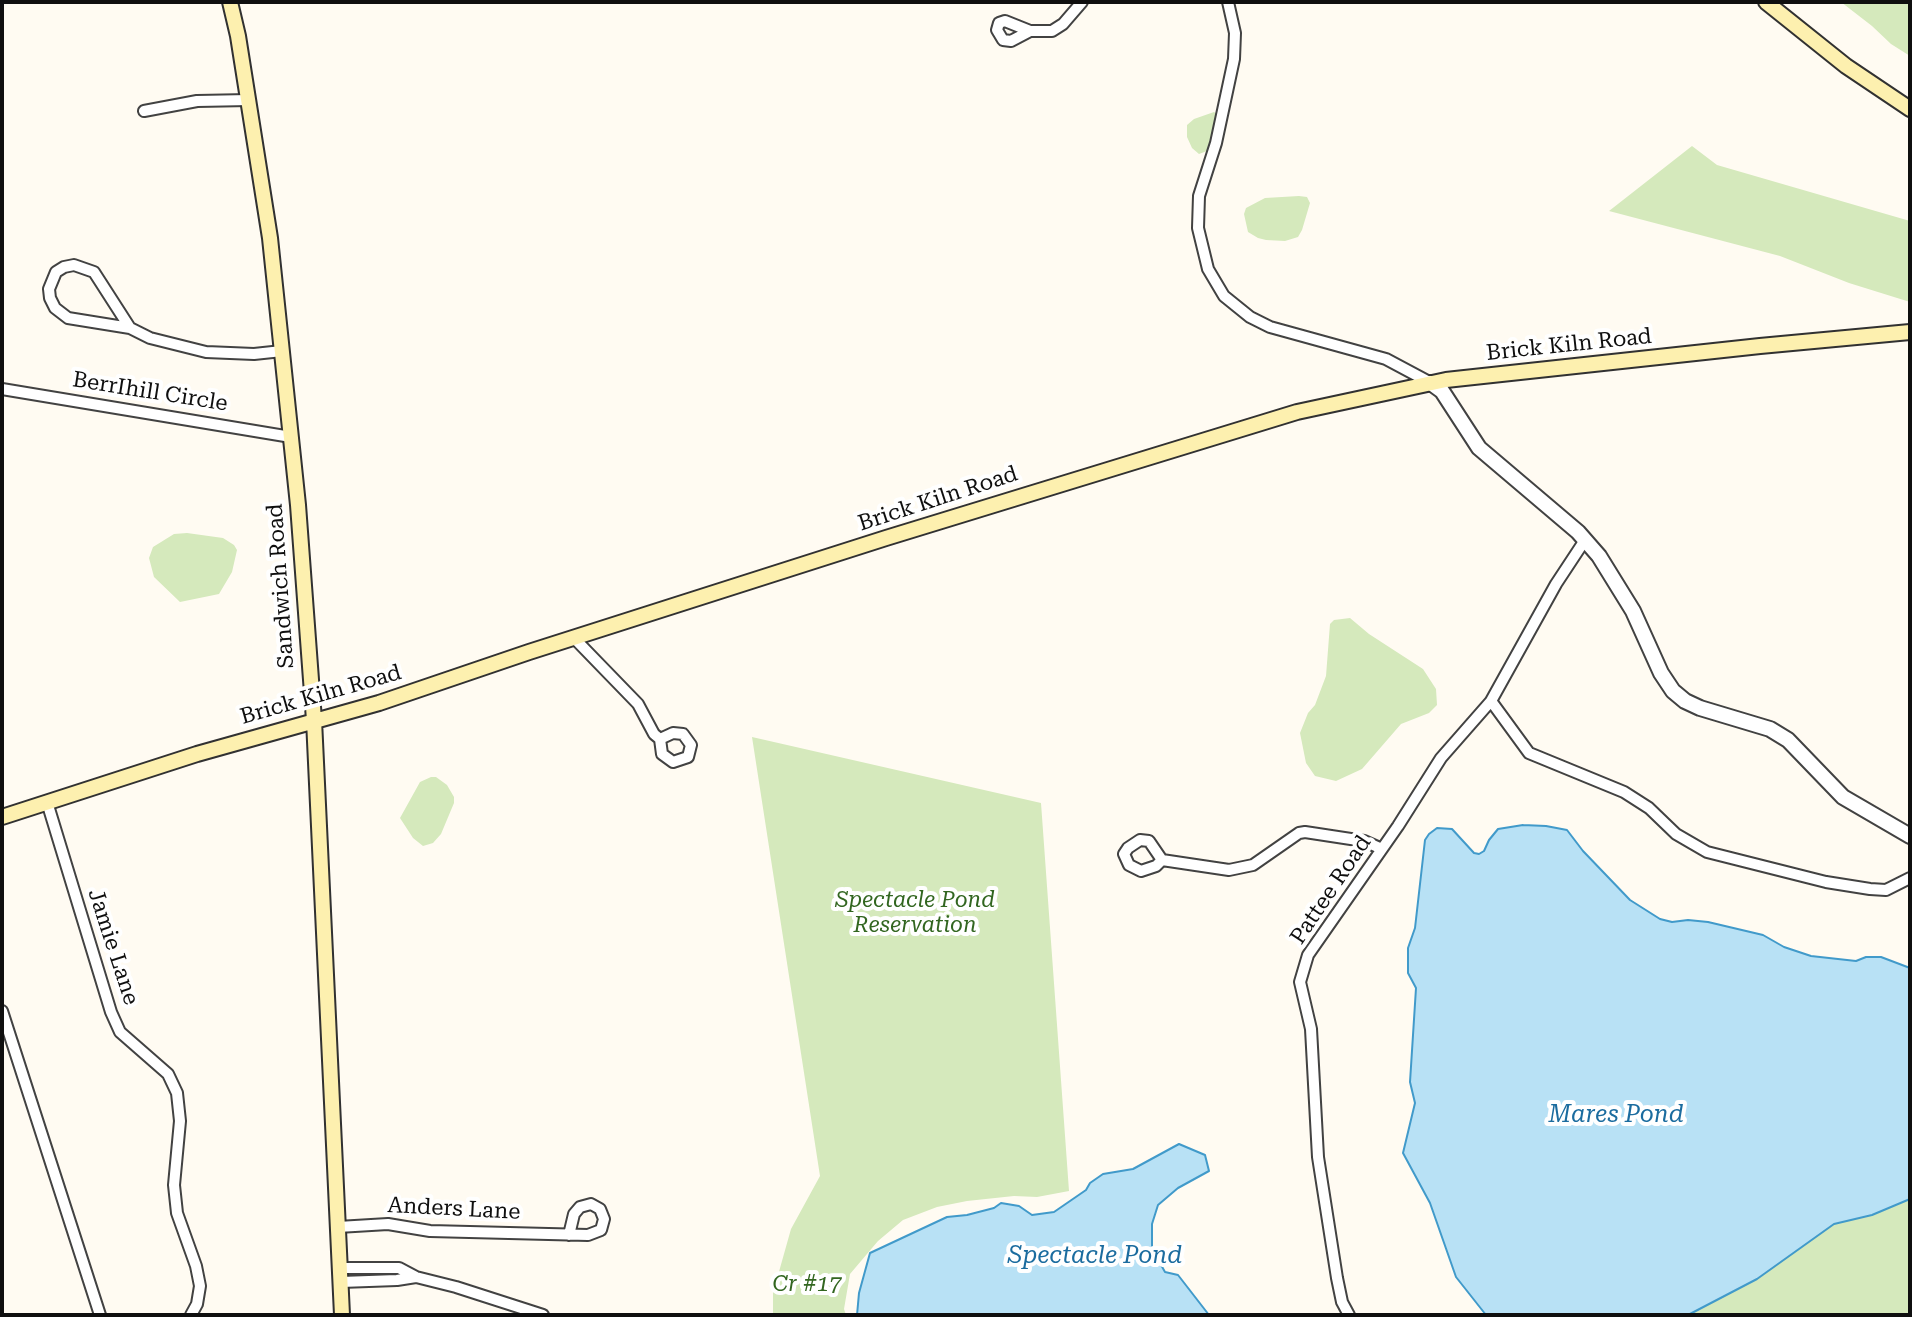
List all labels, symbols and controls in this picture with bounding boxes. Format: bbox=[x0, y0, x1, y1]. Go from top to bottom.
street label: Brick Kiln Road bbox=[1485, 323, 1653, 367]
street label: BerrIhill Circle bbox=[71, 367, 229, 417]
street label: Brick Kiln Road bbox=[855, 461, 1021, 537]
street label: Sandwich Road bbox=[262, 503, 300, 669]
street label: Brick Kiln Road bbox=[237, 659, 405, 731]
street label: Pattee Road bbox=[1285, 831, 1377, 949]
street label: Jamie Lane bbox=[82, 886, 144, 1008]
park label: Spectacle Pond Reservation bbox=[835, 888, 995, 940]
water label: Mares Pond bbox=[1548, 1101, 1684, 1129]
street label: Anders Lane bbox=[387, 1192, 521, 1226]
water label: Spectacle Pond bbox=[1008, 1242, 1182, 1270]
park label: Cr #17 bbox=[773, 1272, 841, 1298]

